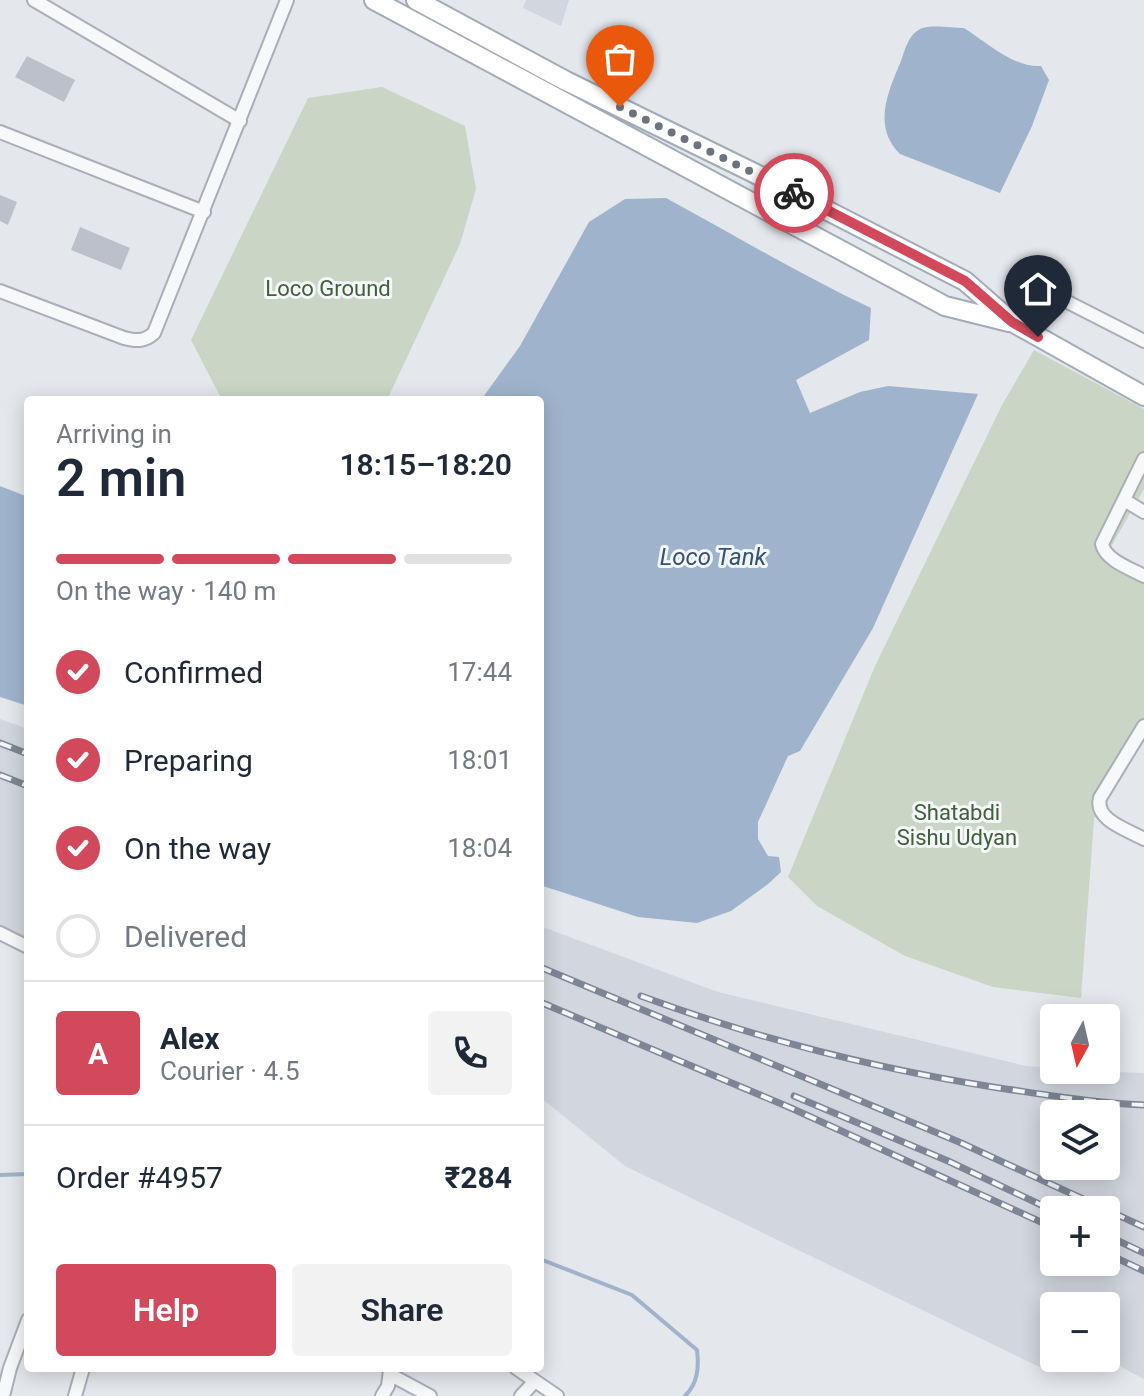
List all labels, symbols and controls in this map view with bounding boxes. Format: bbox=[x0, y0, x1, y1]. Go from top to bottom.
pin bbox=[586, 25, 654, 107]
icon: bag bbox=[598, 37, 642, 81]
courier bbox=[754, 153, 834, 233]
icon: bike bbox=[772, 171, 816, 215]
pin bbox=[1004, 255, 1072, 337]
icon: home bbox=[1016, 267, 1060, 311]
park label: Loco Ground bbox=[265, 276, 391, 301]
text: Arriving in bbox=[56, 419, 172, 449]
text: 18:15–18:20 bbox=[339, 447, 512, 482]
text: 2 min bbox=[56, 448, 186, 509]
water label: Loco Tank bbox=[660, 543, 767, 571]
text: On the way · 140 m bbox=[56, 576, 276, 606]
icon: check bbox=[56, 650, 100, 694]
text: Confirmed bbox=[124, 655, 263, 690]
text: 17:44 bbox=[447, 657, 512, 687]
icon: check bbox=[56, 738, 100, 782]
text: Preparing bbox=[124, 743, 253, 778]
text: 18:01 bbox=[447, 745, 512, 775]
park label: Shatabdi Sishu Udyan bbox=[897, 800, 1017, 850]
icon: check bbox=[56, 826, 100, 870]
text: On the way bbox=[124, 831, 271, 866]
text: 18:04 bbox=[447, 833, 512, 863]
text: Delivered bbox=[124, 919, 247, 954]
north arrow bbox=[1040, 1004, 1120, 1084]
map controls bbox=[1040, 1004, 1120, 1372]
button: phone bbox=[428, 1011, 512, 1095]
text: Alex bbox=[160, 1021, 220, 1056]
text: A bbox=[88, 1036, 108, 1071]
text: Courier · 4.5 bbox=[160, 1056, 300, 1086]
button: layers bbox=[1040, 1100, 1120, 1180]
text: Order #4957 bbox=[56, 1160, 223, 1195]
text: ₹284 bbox=[445, 1160, 512, 1195]
button: + bbox=[1040, 1196, 1120, 1276]
button: Help bbox=[56, 1264, 276, 1356]
button: Share bbox=[292, 1264, 512, 1356]
button: − bbox=[1040, 1292, 1120, 1372]

